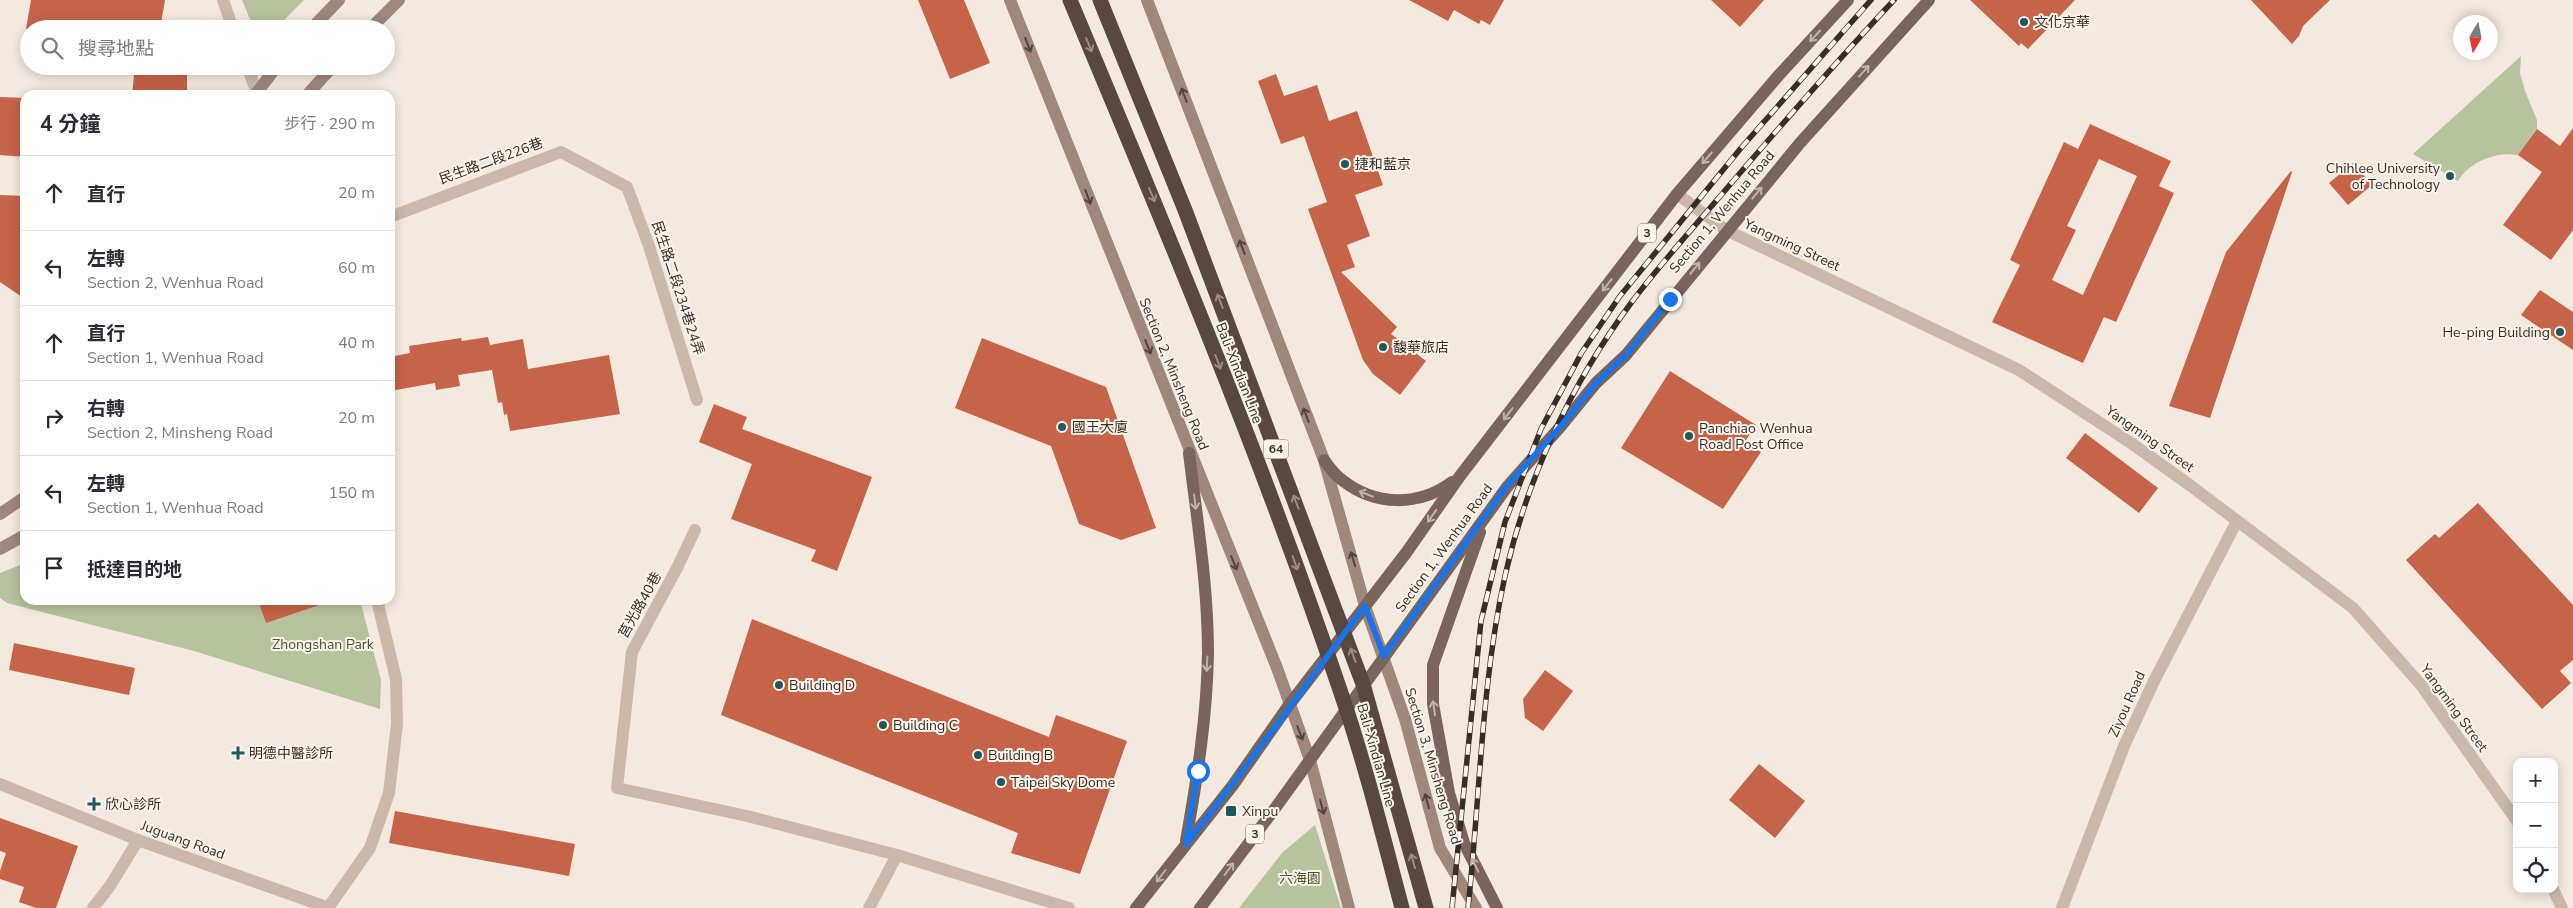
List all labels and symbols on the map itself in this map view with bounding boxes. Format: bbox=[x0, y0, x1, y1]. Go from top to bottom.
place label: 文化京華 bbox=[2034, 13, 2090, 32]
north arrow bbox=[2453, 15, 2498, 60]
marker: 文化京華 bbox=[2018, 16, 2030, 28]
one-way arrow bbox=[1809, 29, 1821, 42]
one-way arrow bbox=[1024, 37, 1033, 52]
one-way arrow bbox=[1085, 37, 1095, 52]
one-way arrow bbox=[1859, 65, 1870, 78]
one-way arrow bbox=[1179, 88, 1189, 103]
street label: 民生路二段226巷 bbox=[436, 133, 546, 189]
street label: Section 1, Wenhua Road bbox=[1665, 147, 1779, 277]
one-way arrow bbox=[1702, 151, 1713, 164]
place label: 捷和藍京 bbox=[1355, 155, 1411, 174]
marker: 捷和藍京 bbox=[1339, 158, 1351, 170]
place label: Chihlee University of Technology bbox=[2326, 159, 2441, 194]
marker: Chihlee University of Technology bbox=[2444, 170, 2456, 182]
one-way arrow bbox=[1147, 187, 1157, 202]
one-way arrow bbox=[1752, 187, 1763, 200]
one-way arrow bbox=[1084, 189, 1093, 204]
street label: Yangming Street bbox=[1740, 214, 1843, 276]
street label: 民生路二段234巷24弄 bbox=[647, 218, 709, 358]
road number: 3 bbox=[1638, 224, 1656, 242]
one-way arrow bbox=[1237, 239, 1246, 254]
one-way arrow bbox=[1689, 262, 1700, 275]
one-way arrow bbox=[1601, 278, 1612, 291]
route end bbox=[1659, 288, 1682, 311]
one-way arrow bbox=[1215, 294, 1224, 310]
street label: Section 2, Minsheng Road bbox=[1135, 295, 1213, 453]
street label: Bali-Xindian Line bbox=[1211, 320, 1267, 426]
place label: He-ping Building bbox=[2442, 323, 2550, 342]
marker: He-ping Building bbox=[2554, 326, 2566, 338]
place label: 馥華旅店 bbox=[1393, 338, 1449, 357]
one-way arrow bbox=[1144, 339, 1153, 355]
marker: 馥華旅店 bbox=[1377, 341, 1389, 353]
one-way arrow bbox=[1214, 355, 1223, 370]
street label: Yangming Street bbox=[2101, 401, 2198, 477]
one-way arrow bbox=[1502, 407, 1513, 420]
one-way arrow bbox=[1301, 408, 1311, 423]
place label: 國王大廈 bbox=[1072, 418, 1128, 437]
place label: Panchiao Wenhua Road Post Office bbox=[1699, 419, 1813, 454]
marker: 國王大廈 bbox=[1056, 421, 1068, 433]
marker: Panchiao Wenhua Road Post Office bbox=[1683, 430, 1695, 442]
road number: 64 bbox=[1264, 439, 1288, 458]
street label: Section 1, Wenhua Road bbox=[1391, 480, 1497, 616]
one-way arrow bbox=[1359, 489, 1375, 498]
one-way arrow bbox=[1190, 494, 1200, 510]
one-way arrow bbox=[1291, 495, 1300, 511]
one-way arrow bbox=[1427, 509, 1437, 523]
one-way arrow bbox=[1347, 552, 1357, 568]
one-way arrow bbox=[1230, 555, 1239, 571]
one-way arrow bbox=[1291, 555, 1301, 571]
street label: 莒光路40巷 bbox=[614, 569, 666, 641]
park label: Zhongshan Park bbox=[272, 635, 375, 654]
one-way arrow bbox=[1348, 648, 1357, 663]
one-way arrow bbox=[1203, 655, 1212, 671]
street label: Yangming Street bbox=[2415, 660, 2492, 756]
street label: Ziyou Road bbox=[2104, 668, 2150, 740]
place label: Building D bbox=[789, 676, 855, 695]
marker: Building D bbox=[773, 679, 785, 691]
street label: Section 3, Minsheng Road bbox=[1400, 685, 1466, 847]
street label: Bali-Xindian Line bbox=[1352, 701, 1400, 809]
one-way arrow bbox=[1429, 701, 1439, 717]
place label: Building C bbox=[893, 716, 958, 735]
marker: Building C bbox=[877, 719, 889, 731]
one-way arrow bbox=[1296, 724, 1305, 740]
place label: 明德中醫診所 bbox=[249, 744, 333, 763]
marker: 明德中醫診所 bbox=[231, 746, 245, 760]
place label: Building B bbox=[988, 746, 1053, 765]
marker: Building B bbox=[972, 749, 984, 761]
route start bbox=[1187, 760, 1210, 783]
place label: Taipei Sky Dome bbox=[1011, 773, 1115, 792]
marker: Taipei Sky Dome bbox=[995, 776, 1007, 788]
one-way arrow bbox=[1422, 794, 1431, 810]
place label: 欣心診所 bbox=[105, 795, 161, 814]
marker: 欣心診所 bbox=[87, 797, 101, 811]
one-way arrow bbox=[1318, 799, 1328, 815]
place label: Xinpu bbox=[1242, 802, 1278, 821]
marker: Xinpu bbox=[1224, 804, 1238, 818]
street label: Juguang Road bbox=[137, 816, 228, 864]
road number: 3 bbox=[1246, 824, 1264, 844]
one-way arrow bbox=[1408, 853, 1417, 869]
one-way arrow bbox=[1470, 857, 1480, 872]
one-way arrow bbox=[1224, 862, 1234, 876]
one-way arrow bbox=[1156, 869, 1166, 883]
park label: 六海園 bbox=[1279, 869, 1321, 888]

